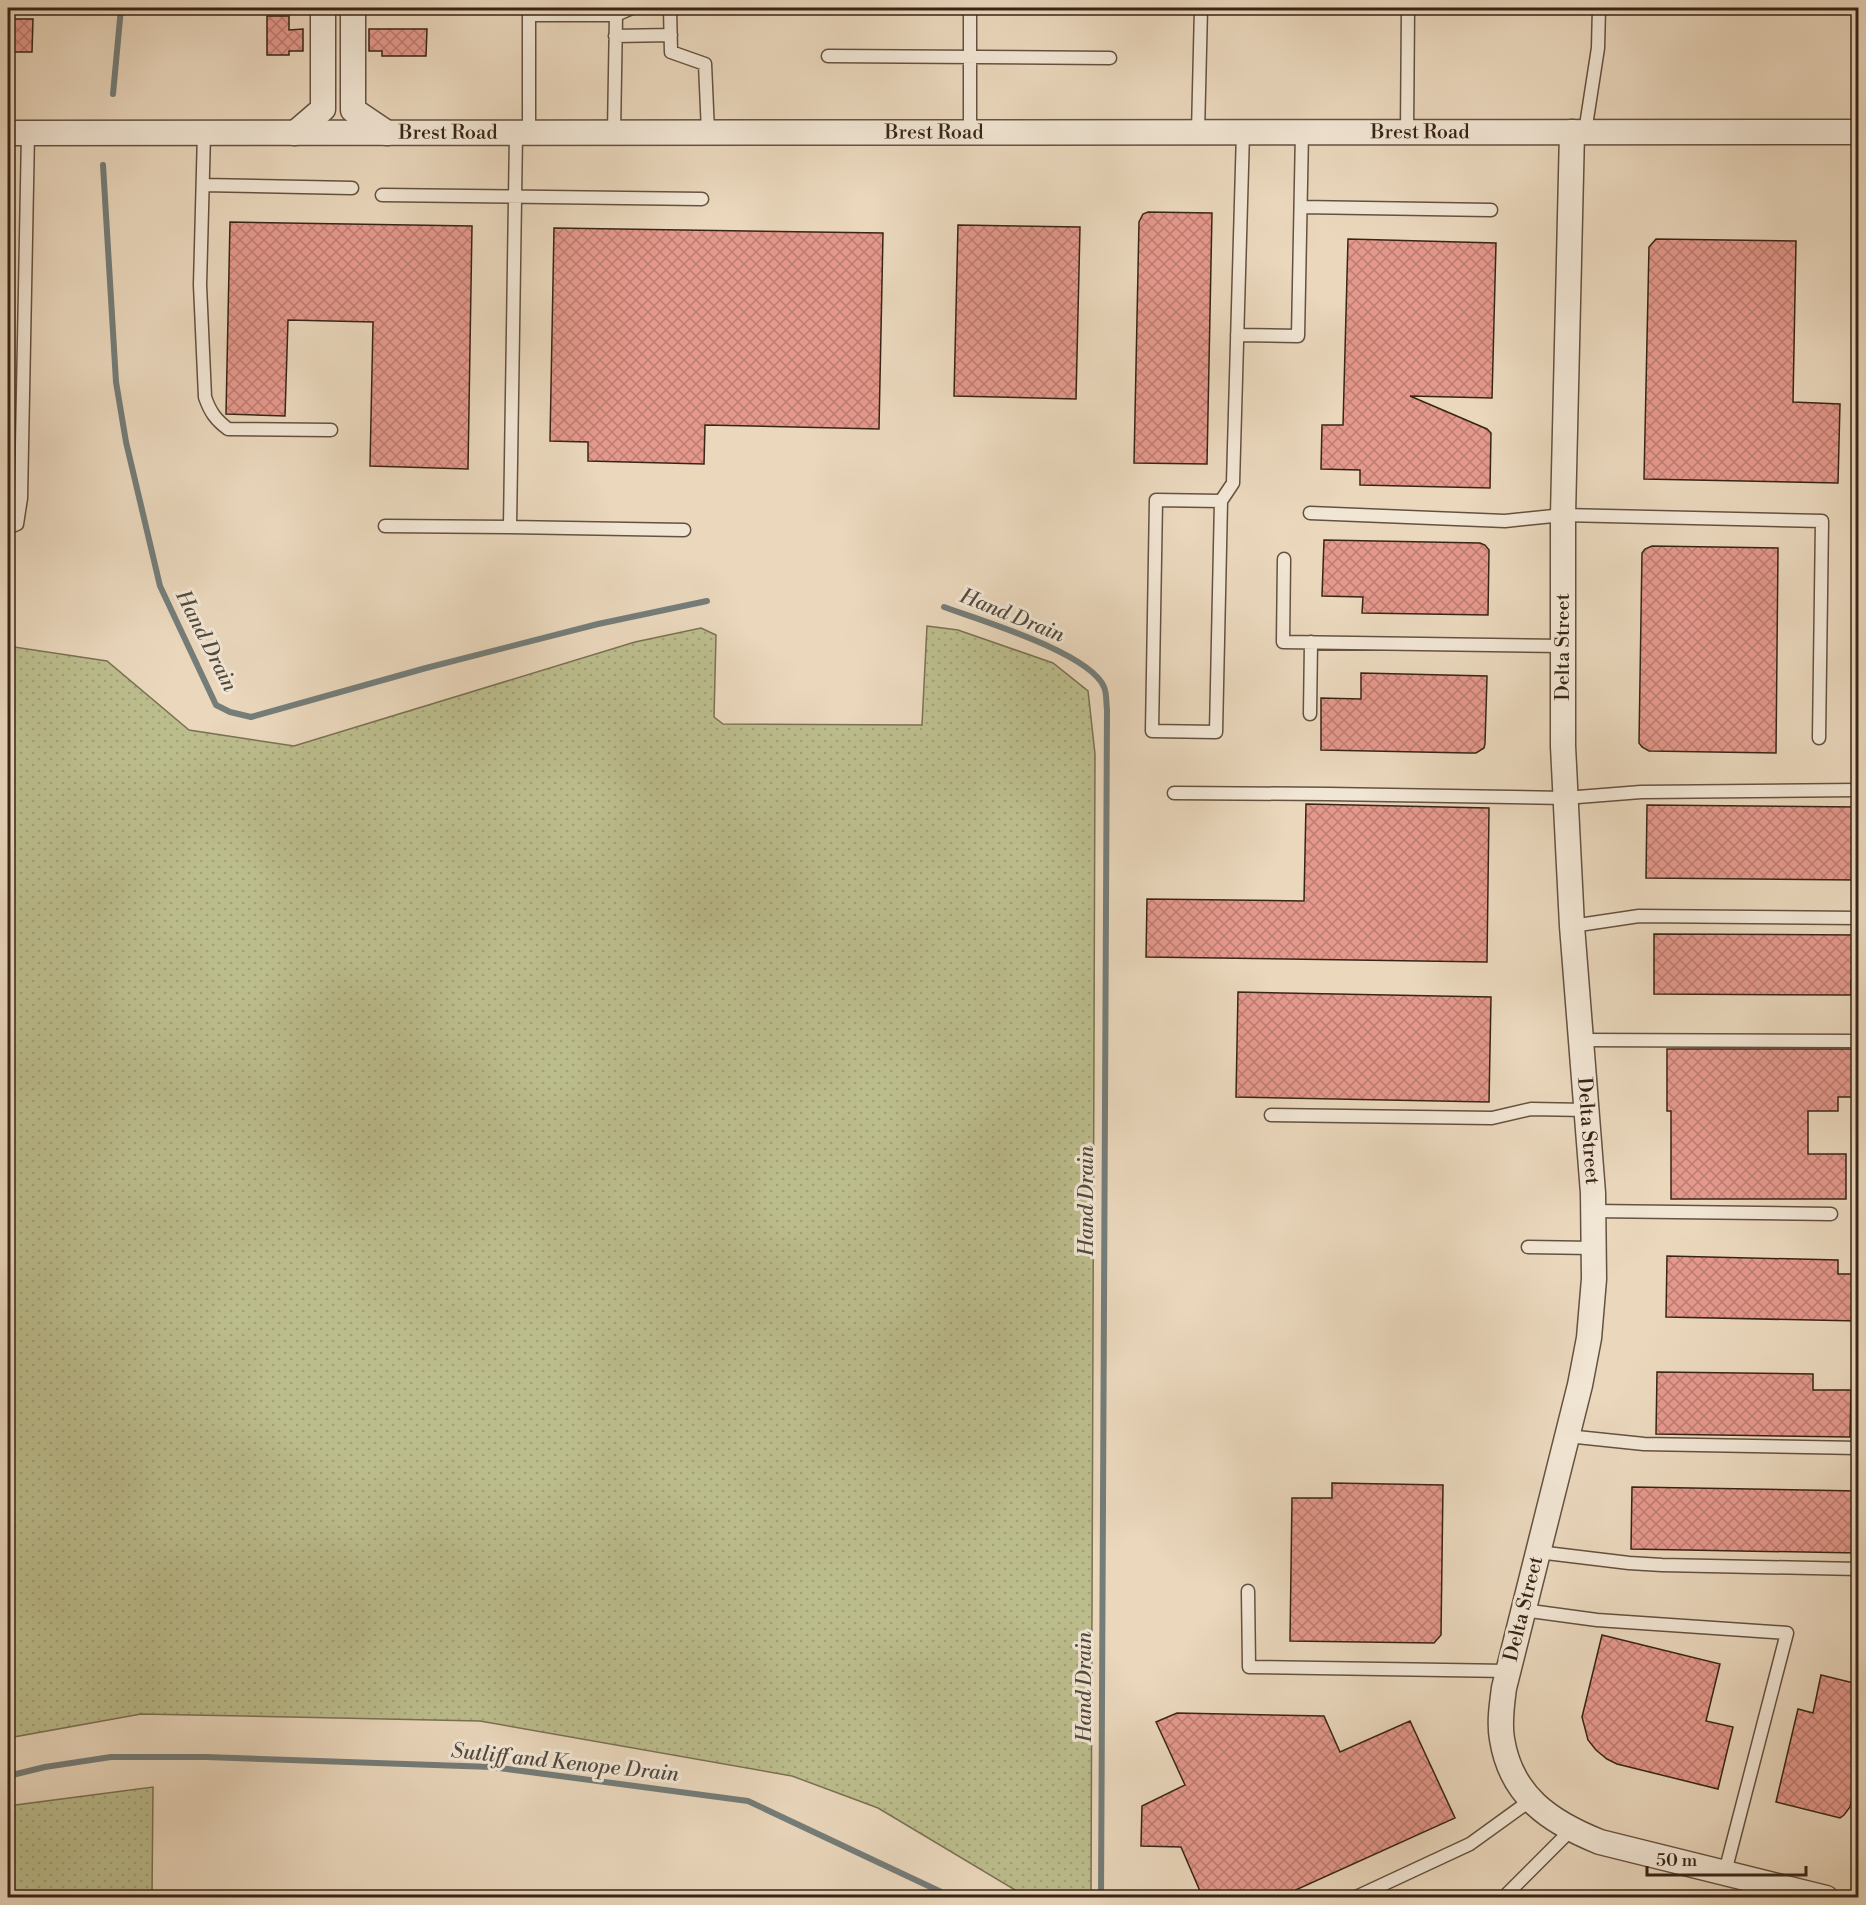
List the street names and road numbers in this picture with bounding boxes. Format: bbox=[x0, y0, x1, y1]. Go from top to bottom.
street label: Brest Road bbox=[397, 120, 498, 145]
street label: Brest Road bbox=[883, 120, 984, 145]
street label: Brest Road bbox=[1369, 120, 1470, 145]
street label: Delta Street bbox=[1551, 593, 1576, 701]
street label: Delta Street bbox=[1571, 1076, 1605, 1186]
street label: Delta Street bbox=[1499, 1554, 1549, 1664]

